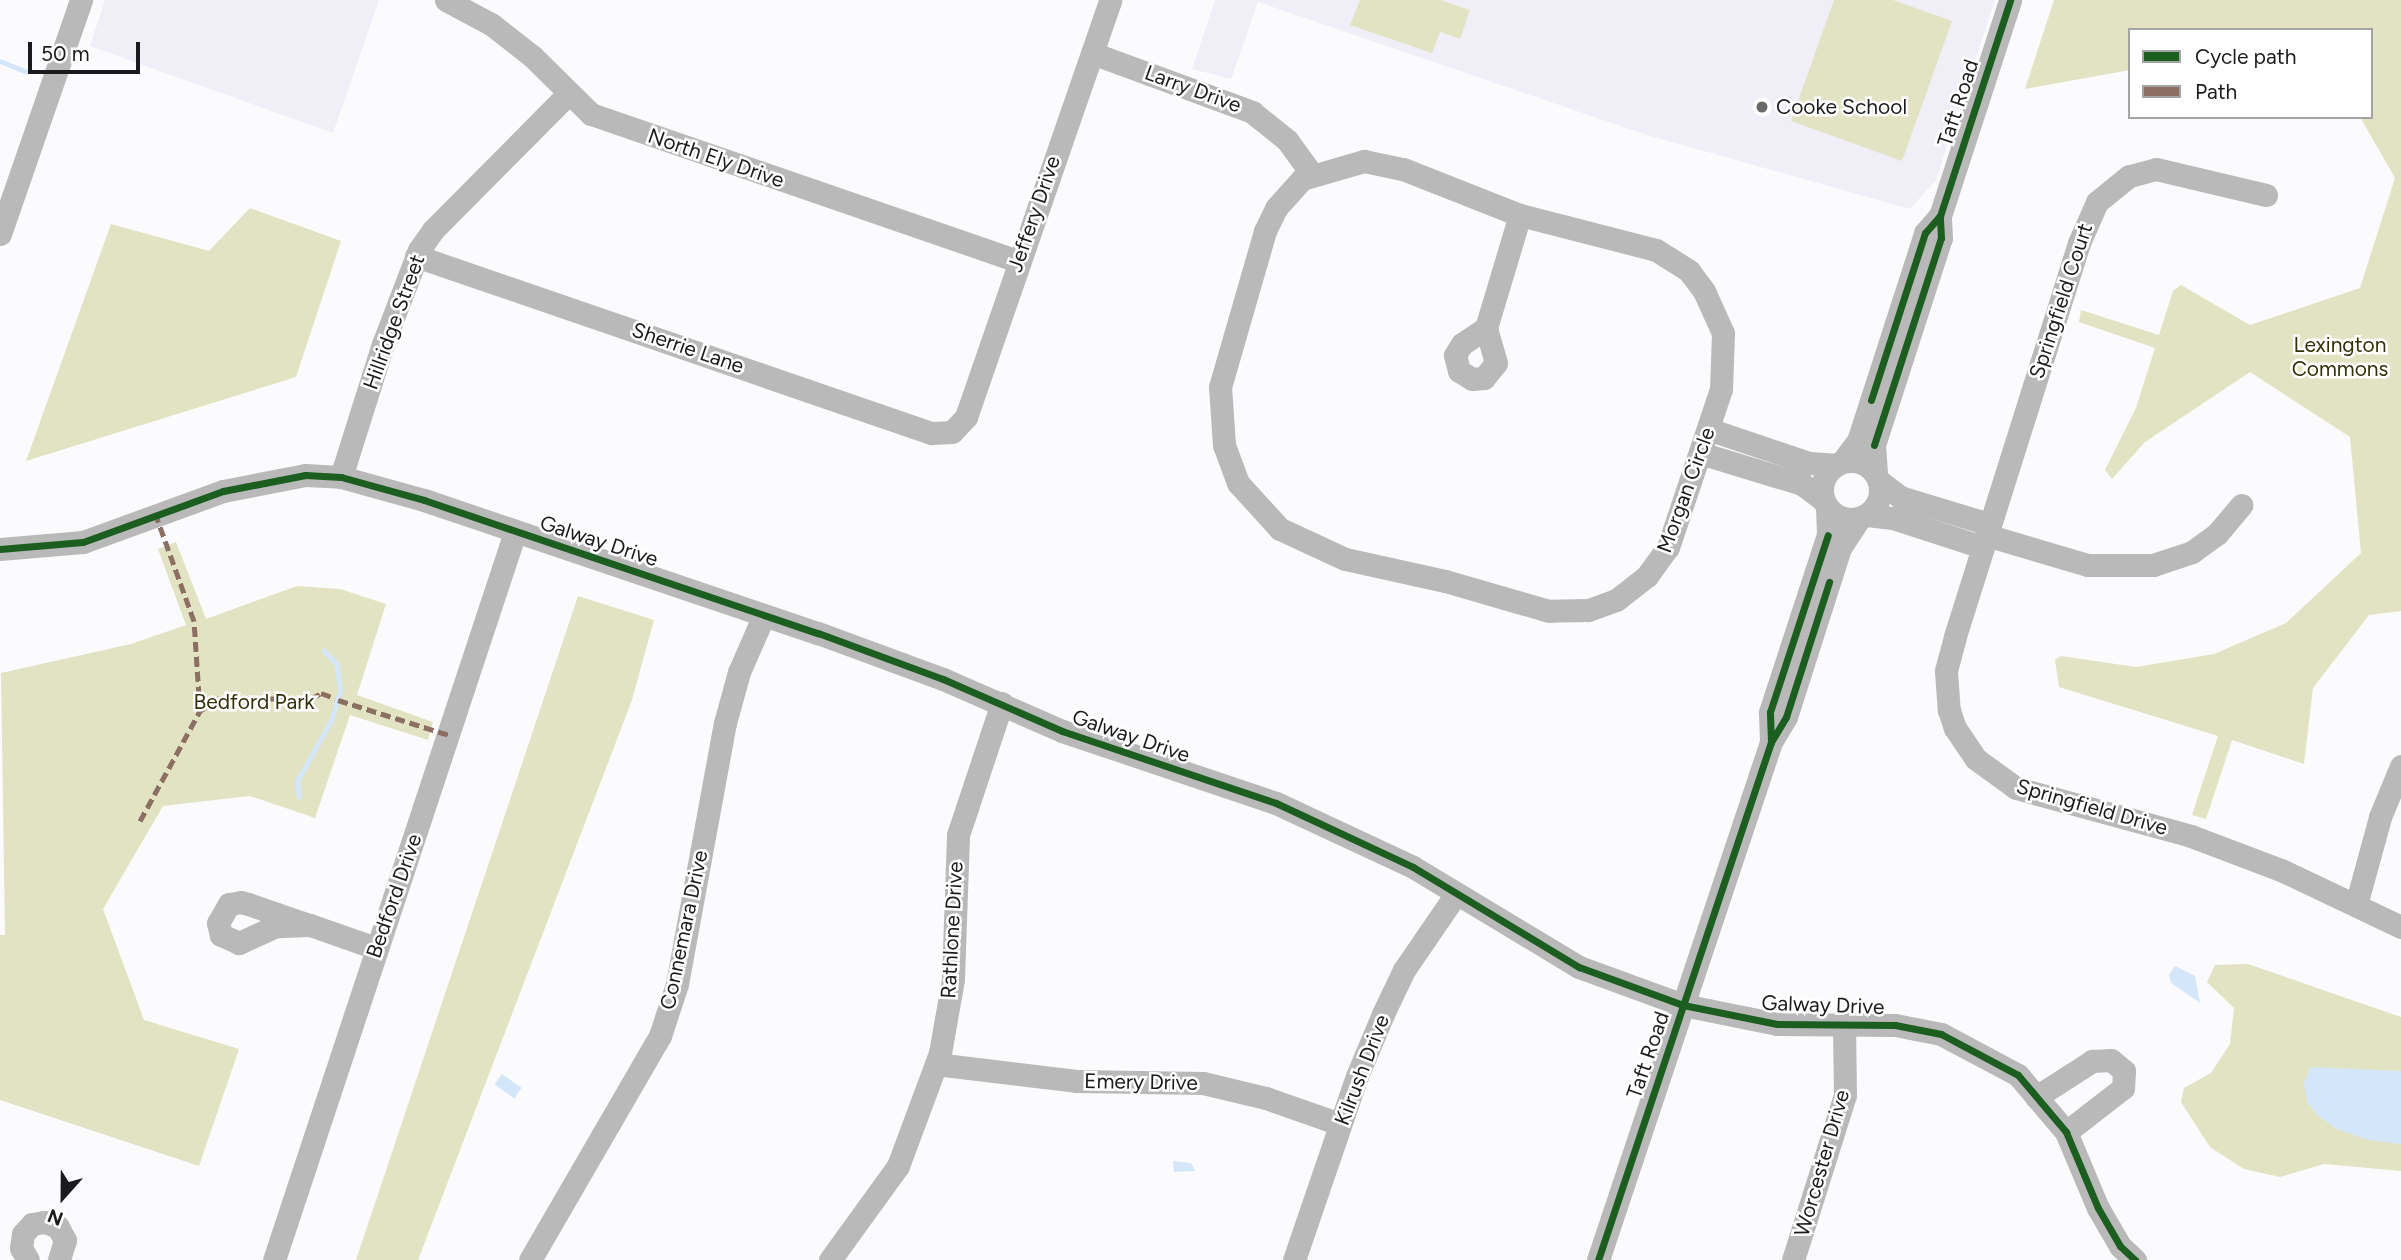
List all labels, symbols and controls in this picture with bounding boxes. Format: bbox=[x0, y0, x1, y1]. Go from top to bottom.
scale bar bbox=[32, 28, 144, 72]
legend bbox=[2128, 28, 2373, 119]
text: 50 m bbox=[41, 41, 90, 66]
text: Cycle path bbox=[2195, 44, 2296, 69]
street label: Taft Road bbox=[1932, 56, 1984, 150]
street label: Larry Drive bbox=[1141, 60, 1245, 118]
text: Path bbox=[2195, 79, 2237, 104]
place label: Cooke School bbox=[1776, 94, 1907, 120]
marker: Cooke School bbox=[1754, 99, 1770, 115]
street label: North Ely Drive bbox=[645, 123, 787, 193]
street label: Jeffery Drive bbox=[1002, 153, 1066, 275]
street label: Springfield Court bbox=[2024, 220, 2098, 382]
street label: Hillridge Street bbox=[358, 251, 430, 393]
street label: Sherrie Lane bbox=[629, 317, 747, 379]
park label: Lexington Commons bbox=[2292, 332, 2388, 382]
street label: Morgan Circle bbox=[1652, 424, 1720, 556]
street label: Galway Drive bbox=[537, 510, 661, 572]
park label: Bedford Park bbox=[194, 689, 314, 715]
street label: Galway Drive bbox=[1069, 704, 1193, 768]
street label: Springfield Drive bbox=[2014, 773, 2170, 841]
street label: Bedford Drive bbox=[361, 831, 427, 961]
street label: Connemara Drive bbox=[655, 848, 713, 1012]
street label: Rathlone Drive bbox=[936, 861, 968, 999]
street label: Galway Drive bbox=[1761, 990, 1885, 1020]
street label: Taft Road bbox=[1621, 1008, 1675, 1102]
street label: Kilrush Drive bbox=[1329, 1011, 1395, 1129]
street label: Emery Drive bbox=[1084, 1068, 1198, 1096]
street label: Worcester Drive bbox=[1789, 1087, 1855, 1239]
north arrow bbox=[28, 1162, 98, 1232]
text: N bbox=[44, 1204, 66, 1230]

